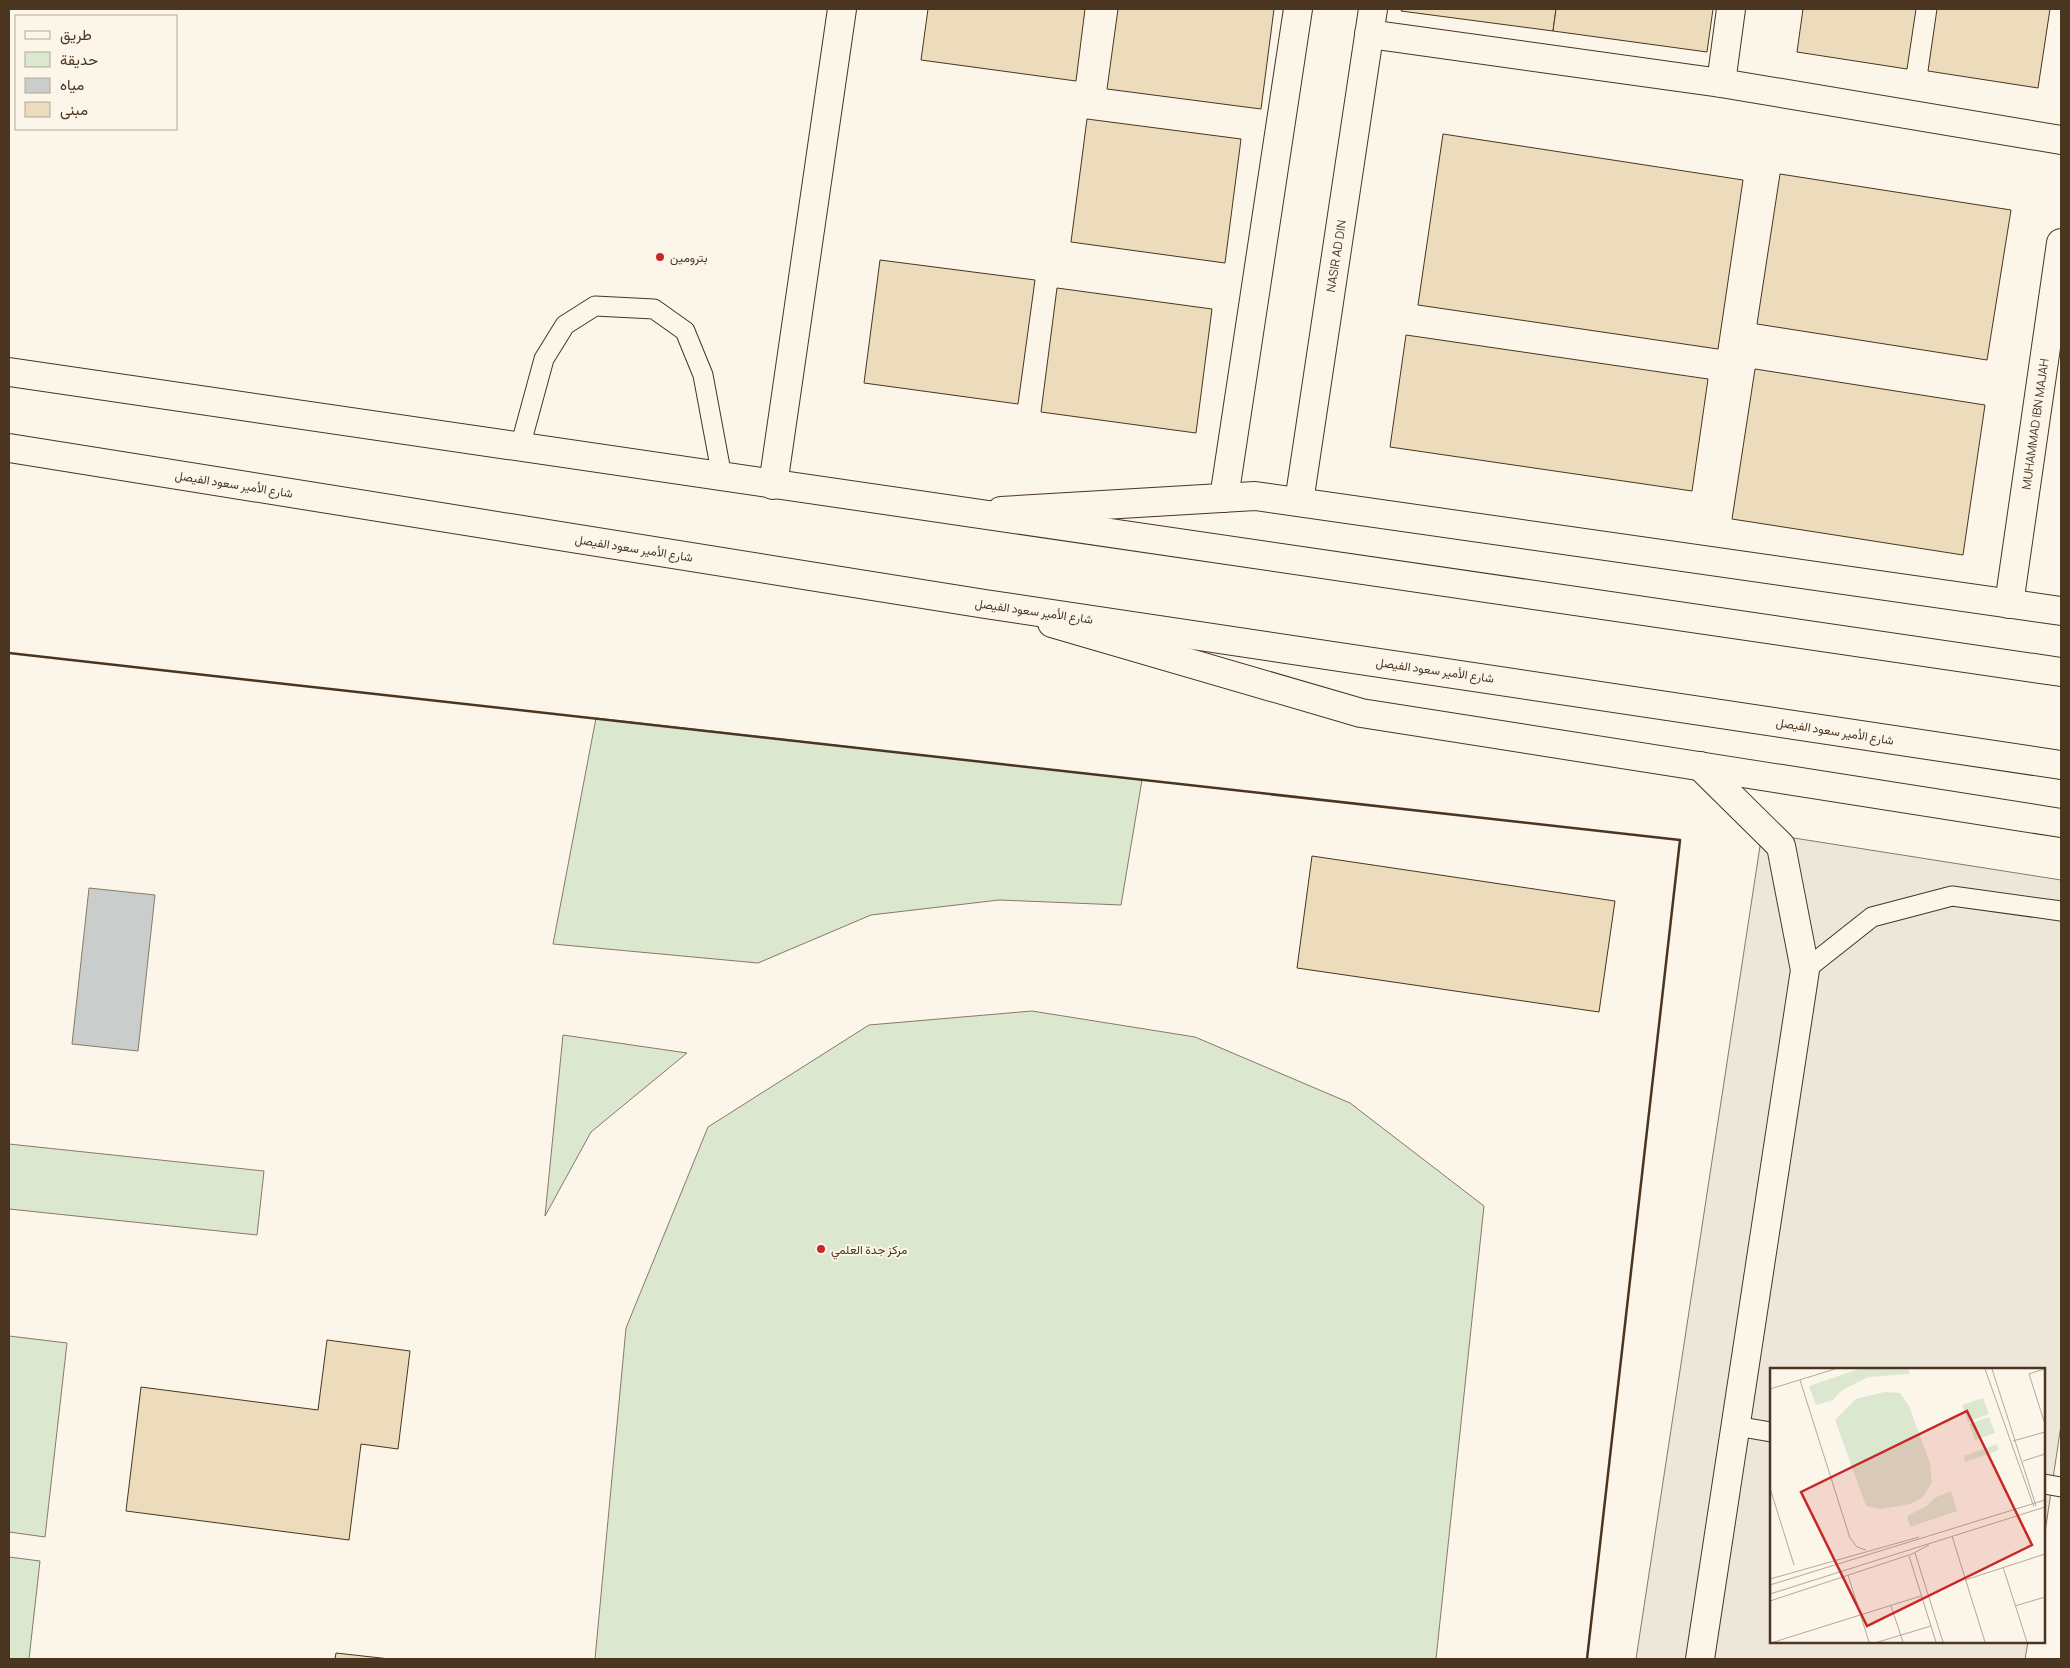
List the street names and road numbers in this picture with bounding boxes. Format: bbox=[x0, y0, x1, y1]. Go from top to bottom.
street label: NASIR AD DIN bbox=[1322, 219, 1350, 293]
street label: MUHAMMAD IBN MAJAH bbox=[2017, 357, 2053, 491]
street label: شارع الأمير سعود الفيصل bbox=[174, 466, 294, 503]
street label: شارع الأمير سعود الفيصل bbox=[574, 530, 694, 567]
street label: شارع الأمير سعود الفيصل bbox=[974, 594, 1094, 629]
street label: شارع الأمير سعود الفيصل bbox=[1375, 653, 1495, 688]
street label: شارع الأمير سعود الفيصل bbox=[1775, 713, 1895, 750]

